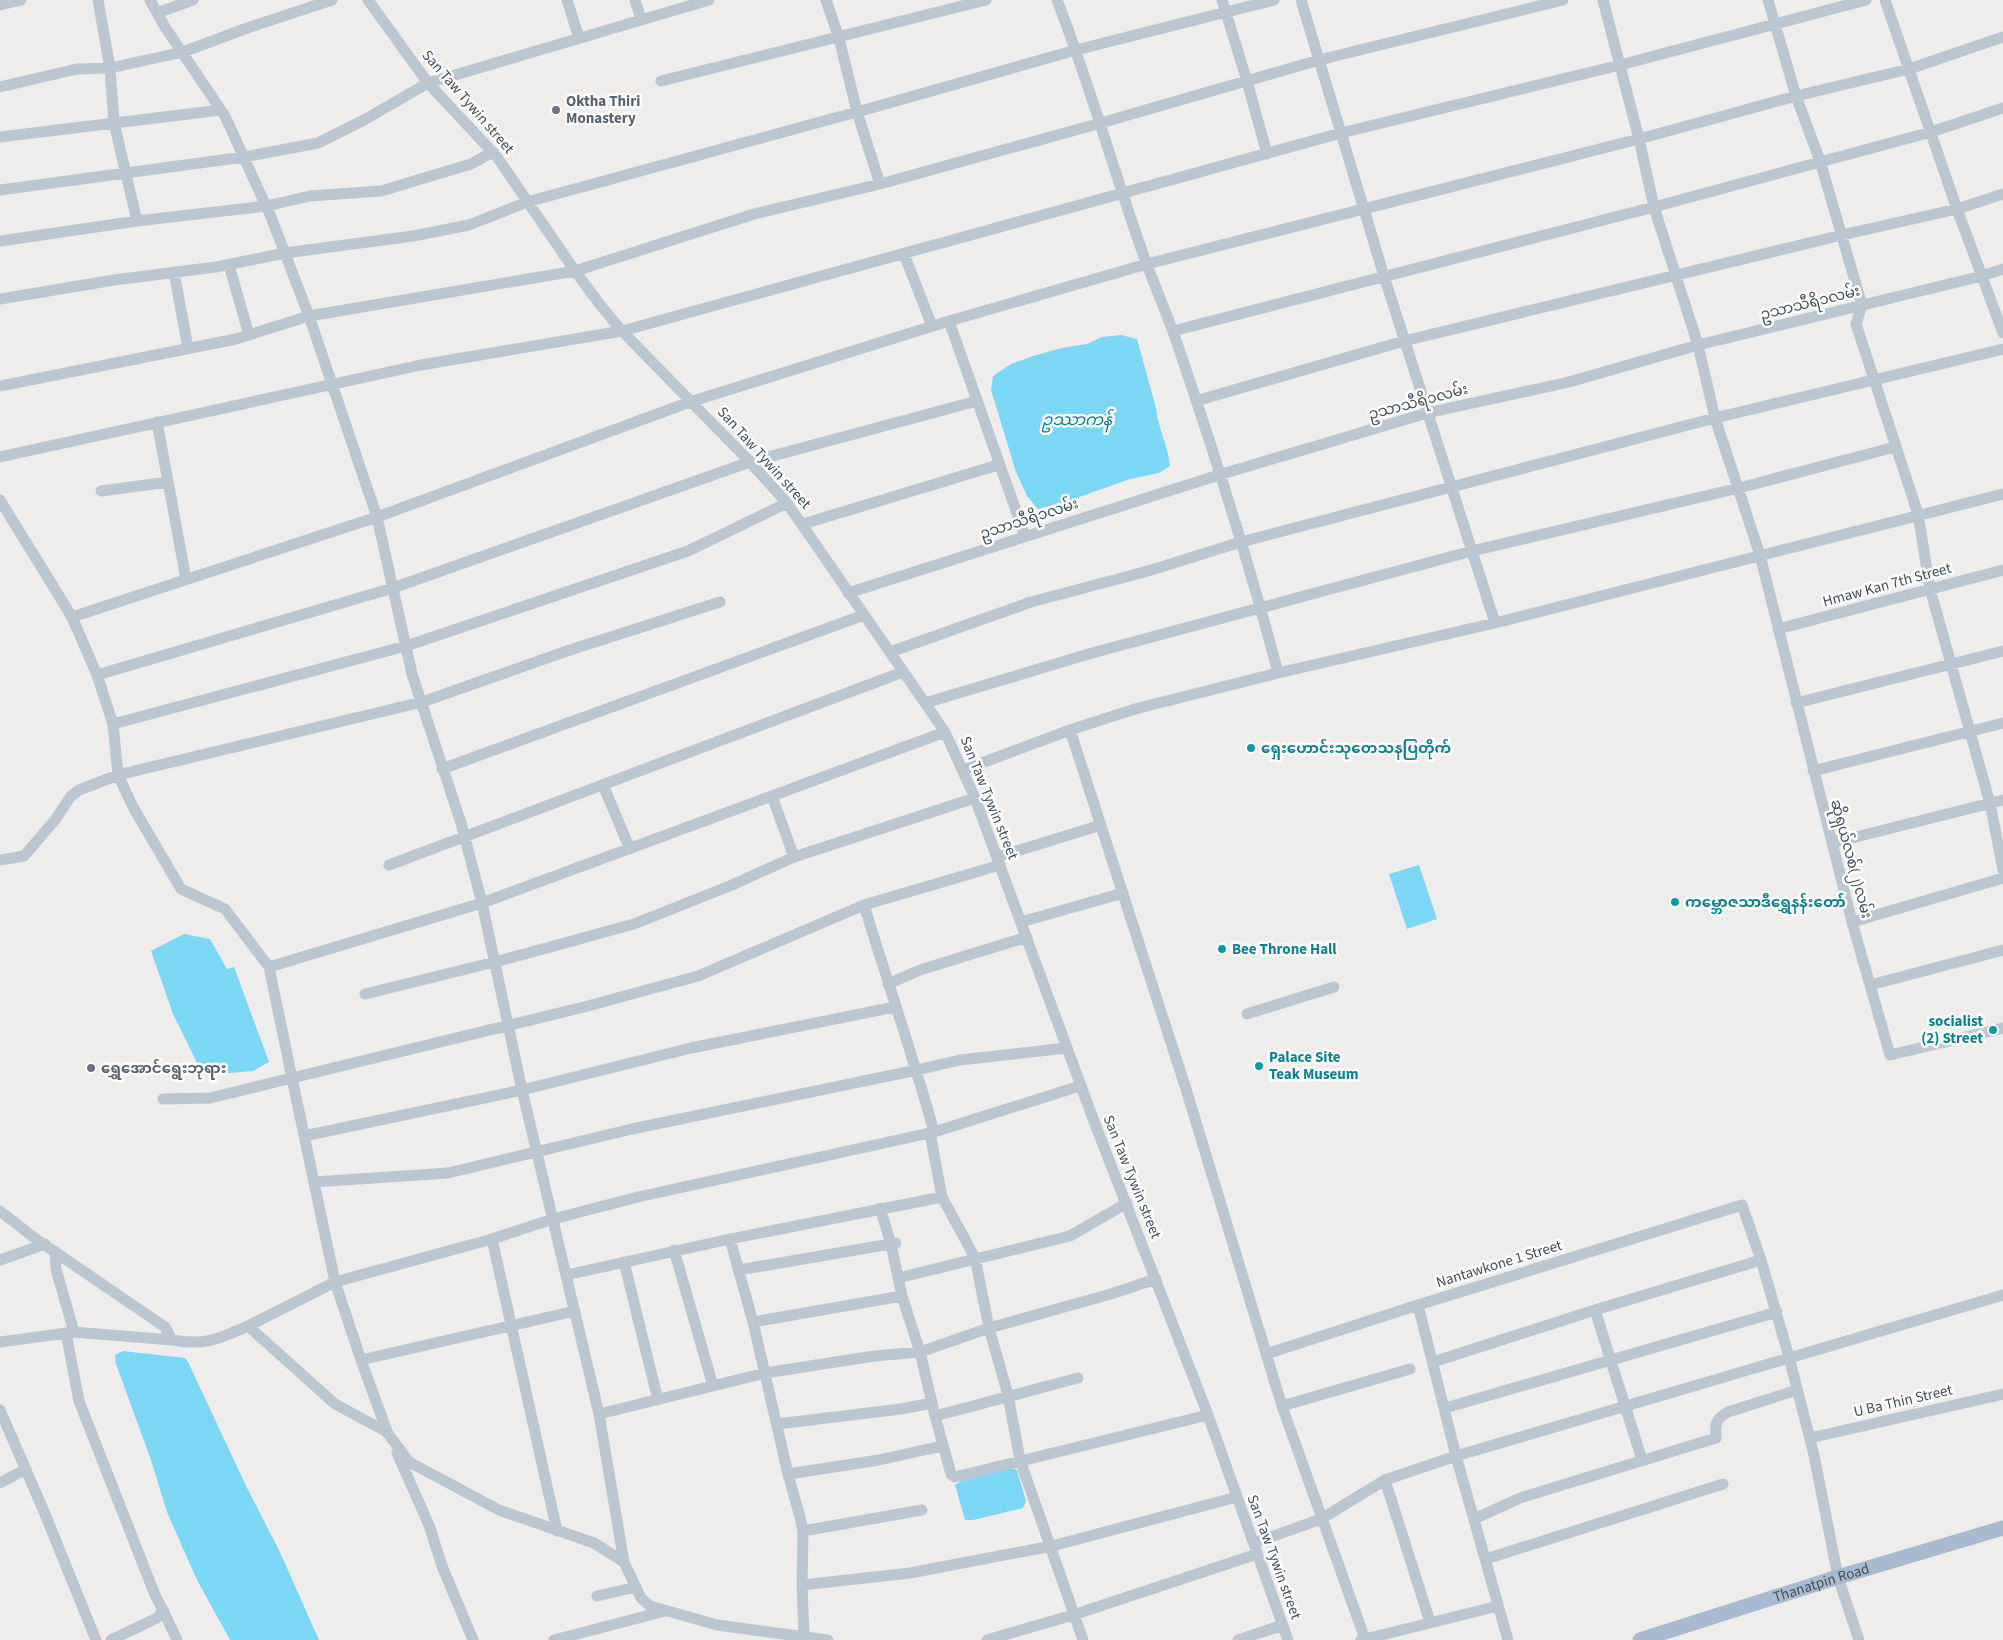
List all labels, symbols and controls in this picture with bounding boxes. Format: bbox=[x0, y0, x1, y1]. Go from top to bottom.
street label: San Taw Tywin street bbox=[417, 46, 519, 158]
place label: Oktha Thiri Monastery bbox=[566, 91, 640, 129]
marker: Oktha Thiri Monastery bbox=[550, 104, 562, 116]
street label: ဥသာသီရိ၁လမ်း bbox=[1758, 280, 1862, 327]
street label: ဥသာသီရိ၁လမ်း bbox=[1366, 379, 1470, 426]
street label: San Taw Tywin street bbox=[712, 402, 816, 514]
water label: ဥဿာကန် bbox=[1042, 408, 1115, 433]
street label: ဥသာသီရိ၁လမ်း bbox=[977, 493, 1081, 546]
street label: Hmaw Kan 7th Street bbox=[1820, 558, 1954, 612]
street label: San Taw Tywin street bbox=[955, 733, 1023, 863]
place label: ရှေးဟောင်းသုတေသနပြတိုက် bbox=[1261, 738, 1451, 760]
marker: ရှေးဟောင်းသုတေသနပြတိုက် bbox=[1245, 742, 1257, 754]
street label: ဆိုရှယ်လစ်(၂)လမ်း bbox=[1824, 797, 1877, 921]
place label: ကမ္ဘောဇသာဒီရွှေနန်းတော် bbox=[1685, 892, 1846, 914]
marker: ကမ္ဘောဇသာဒီရွှေနန်းတော် bbox=[1669, 896, 1681, 908]
place label: Bee Throne Hall bbox=[1232, 939, 1337, 960]
marker: Bee Throne Hall bbox=[1216, 943, 1228, 955]
place label: socialist (2) Street bbox=[1921, 1011, 1983, 1049]
marker: socialist (2) Street bbox=[1987, 1024, 1999, 1036]
place label: Palace Site Teak Museum bbox=[1269, 1047, 1359, 1085]
place label: ရွှေအောင်ရွေးဘုရား bbox=[101, 1058, 226, 1080]
marker: Palace Site Teak Museum bbox=[1253, 1060, 1265, 1072]
marker: ရွှေအောင်ရွေးဘုရား bbox=[85, 1062, 97, 1074]
street label: San Taw Tywin street bbox=[1098, 1112, 1166, 1242]
street label: Nantawkone 1 Street bbox=[1434, 1235, 1564, 1293]
street label: U Ba Thin Street bbox=[1852, 1379, 1954, 1423]
street label: San Taw Tywin street bbox=[1242, 1492, 1306, 1622]
street label: Thanatpin Road bbox=[1770, 1558, 1872, 1608]

